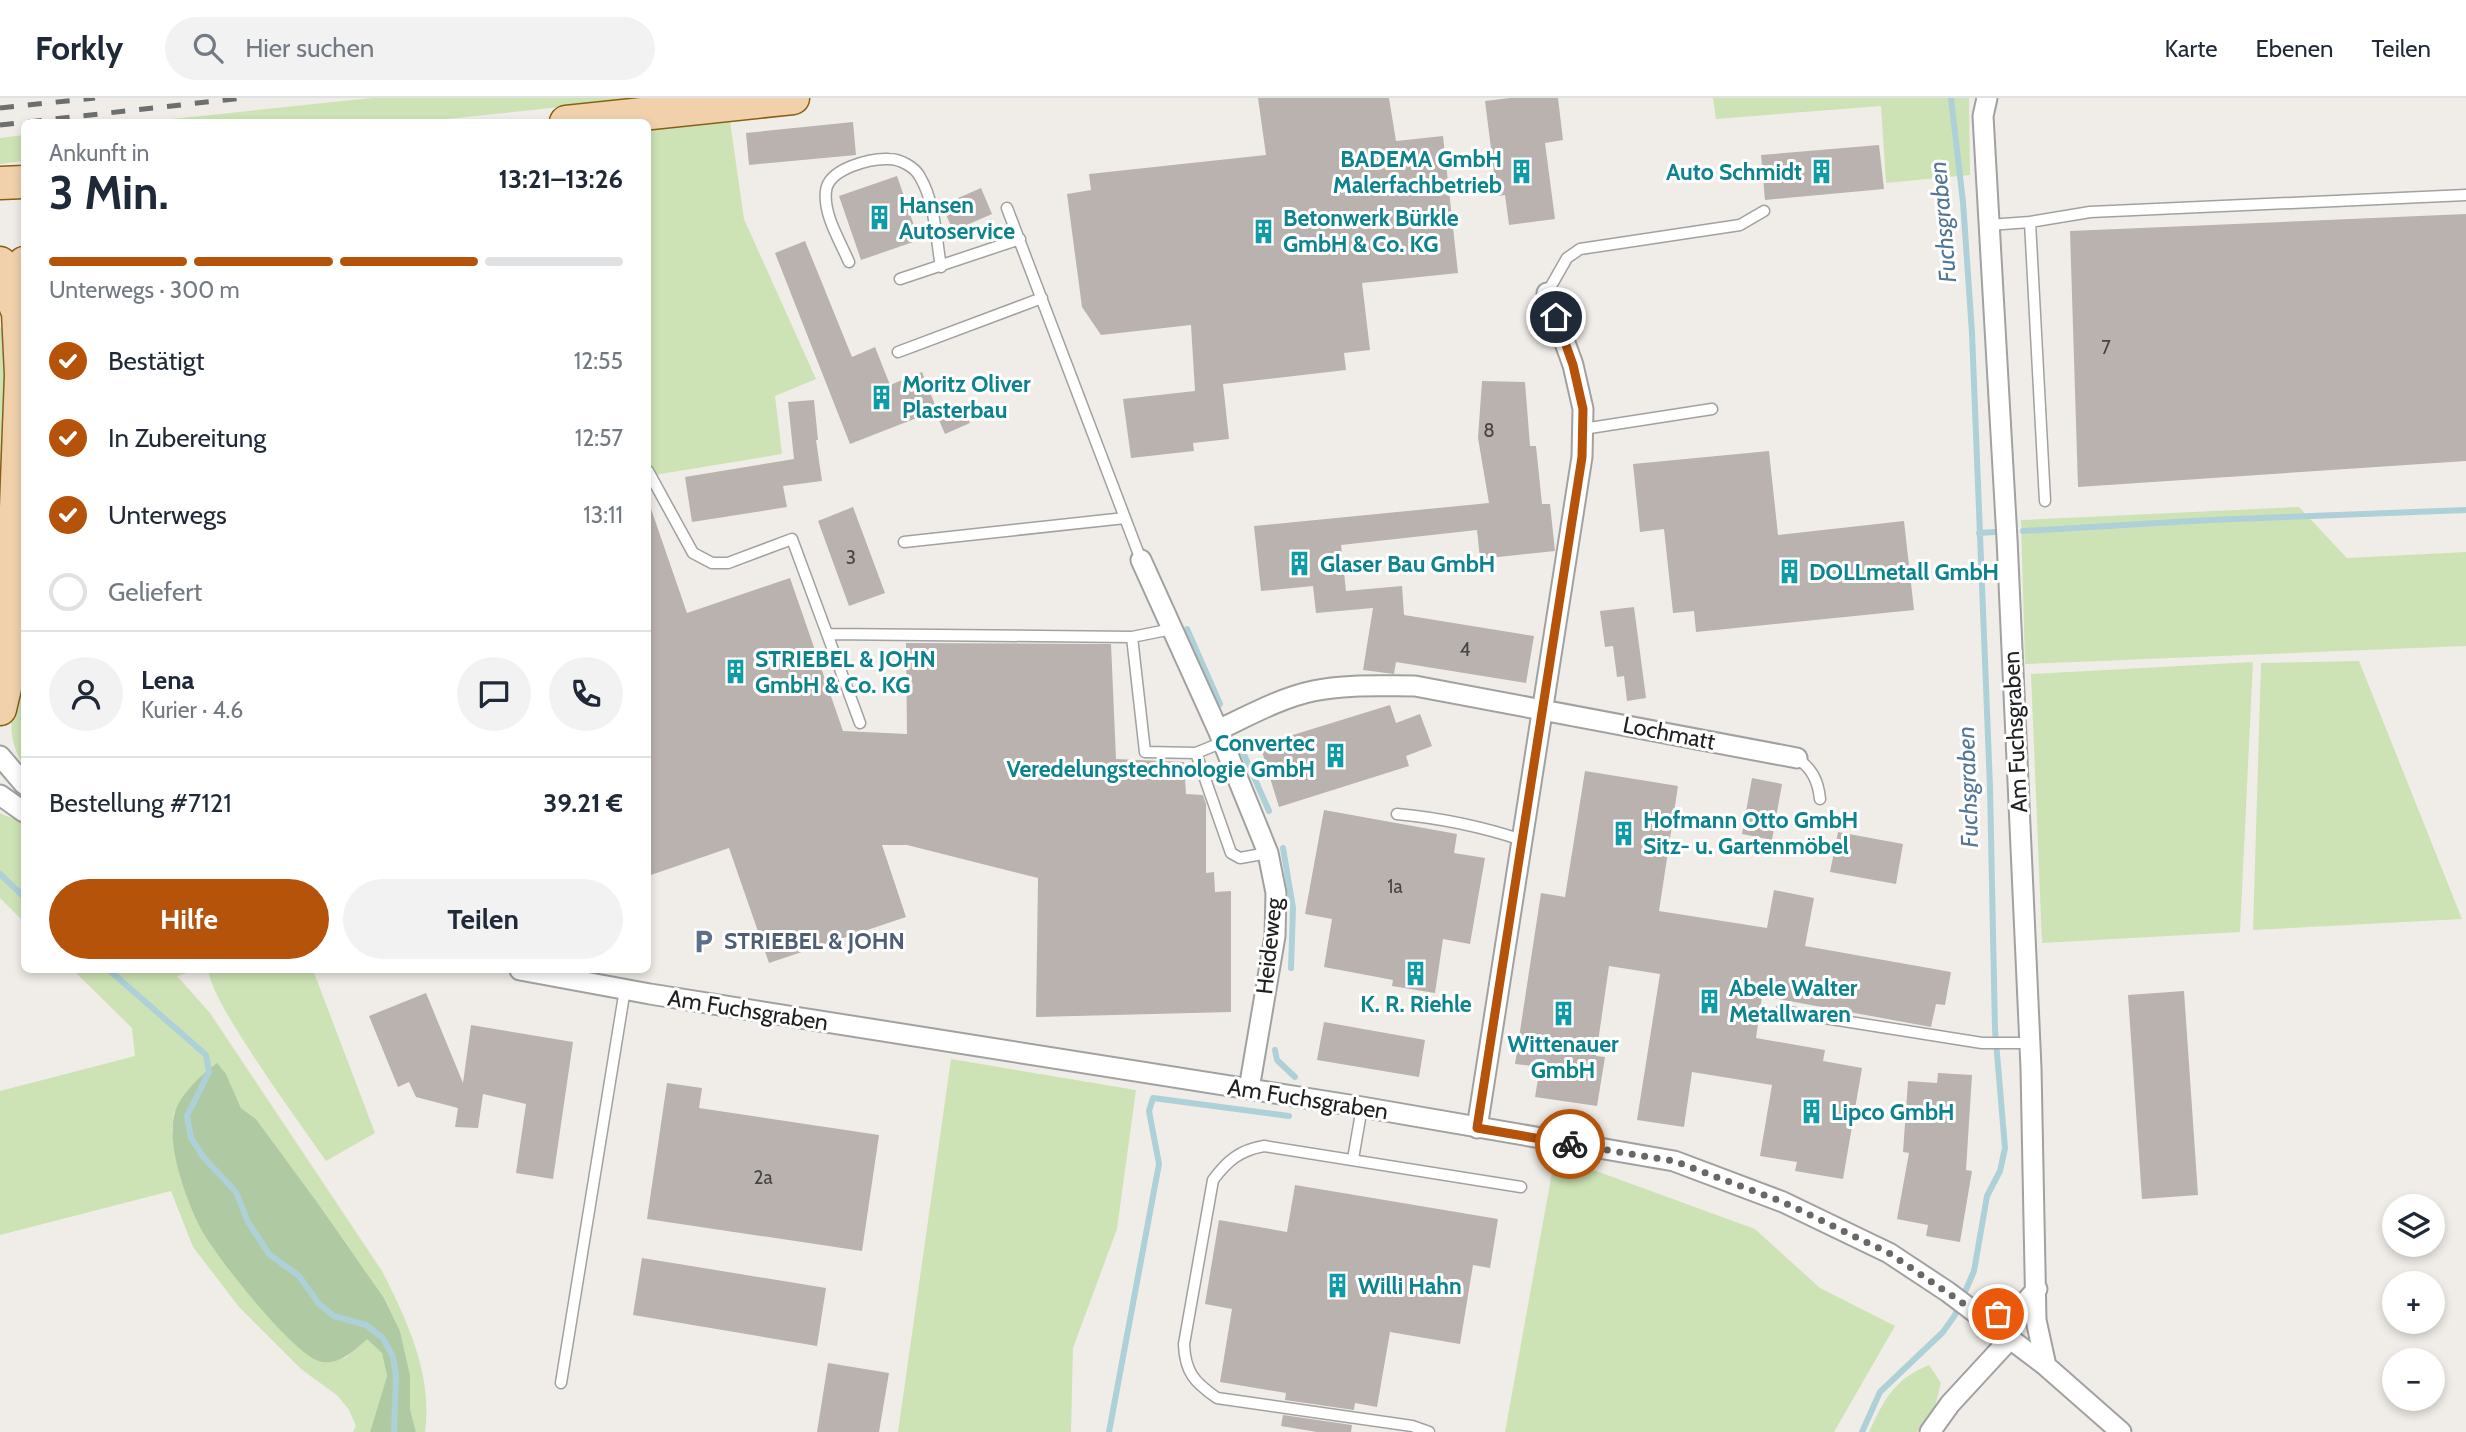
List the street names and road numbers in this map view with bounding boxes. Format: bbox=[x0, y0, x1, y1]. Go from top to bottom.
street label: Am Fuchsgraben bbox=[1997, 650, 2033, 814]
street label: Lochmatt bbox=[1621, 710, 1718, 756]
street label: Heideweg bbox=[1250, 896, 1288, 996]
street label: Am Fuchsgraben bbox=[666, 983, 830, 1037]
street label: Am Fuchsgraben bbox=[1226, 1072, 1390, 1126]

